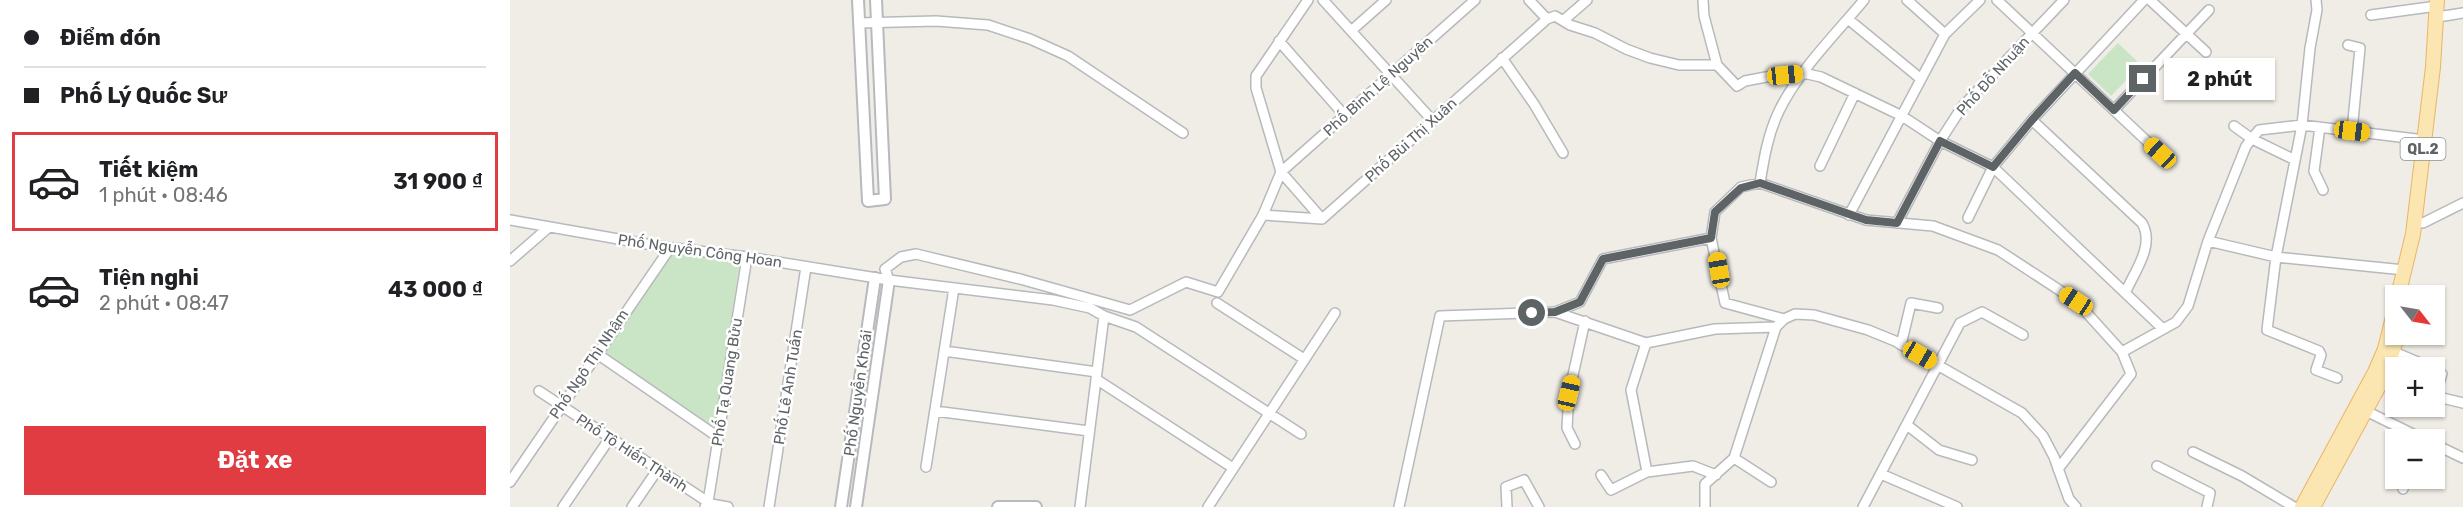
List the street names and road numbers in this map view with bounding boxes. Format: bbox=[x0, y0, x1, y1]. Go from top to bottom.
street label: Phố Bình Lệ Nguyên bbox=[1319, 32, 1436, 140]
street label: Phố Đỗ Nhuận bbox=[1953, 33, 2033, 119]
street label: Phố Bùi Thị Xuân bbox=[1361, 94, 1461, 186]
road number: QL.2 bbox=[2400, 138, 2446, 160]
street label: Phố Nguyễn Công Hoan bbox=[617, 230, 783, 271]
street label: Phố Ngô Thì Nhậm bbox=[545, 306, 632, 422]
street label: Phố Tạ Quang Bửu bbox=[708, 317, 746, 447]
street label: Phố Lê Anh Tuấn bbox=[770, 328, 806, 446]
street label: Phố Nguyễn Khoái bbox=[840, 329, 876, 457]
street label: Phố Tô Hiến Thành bbox=[573, 410, 691, 496]

